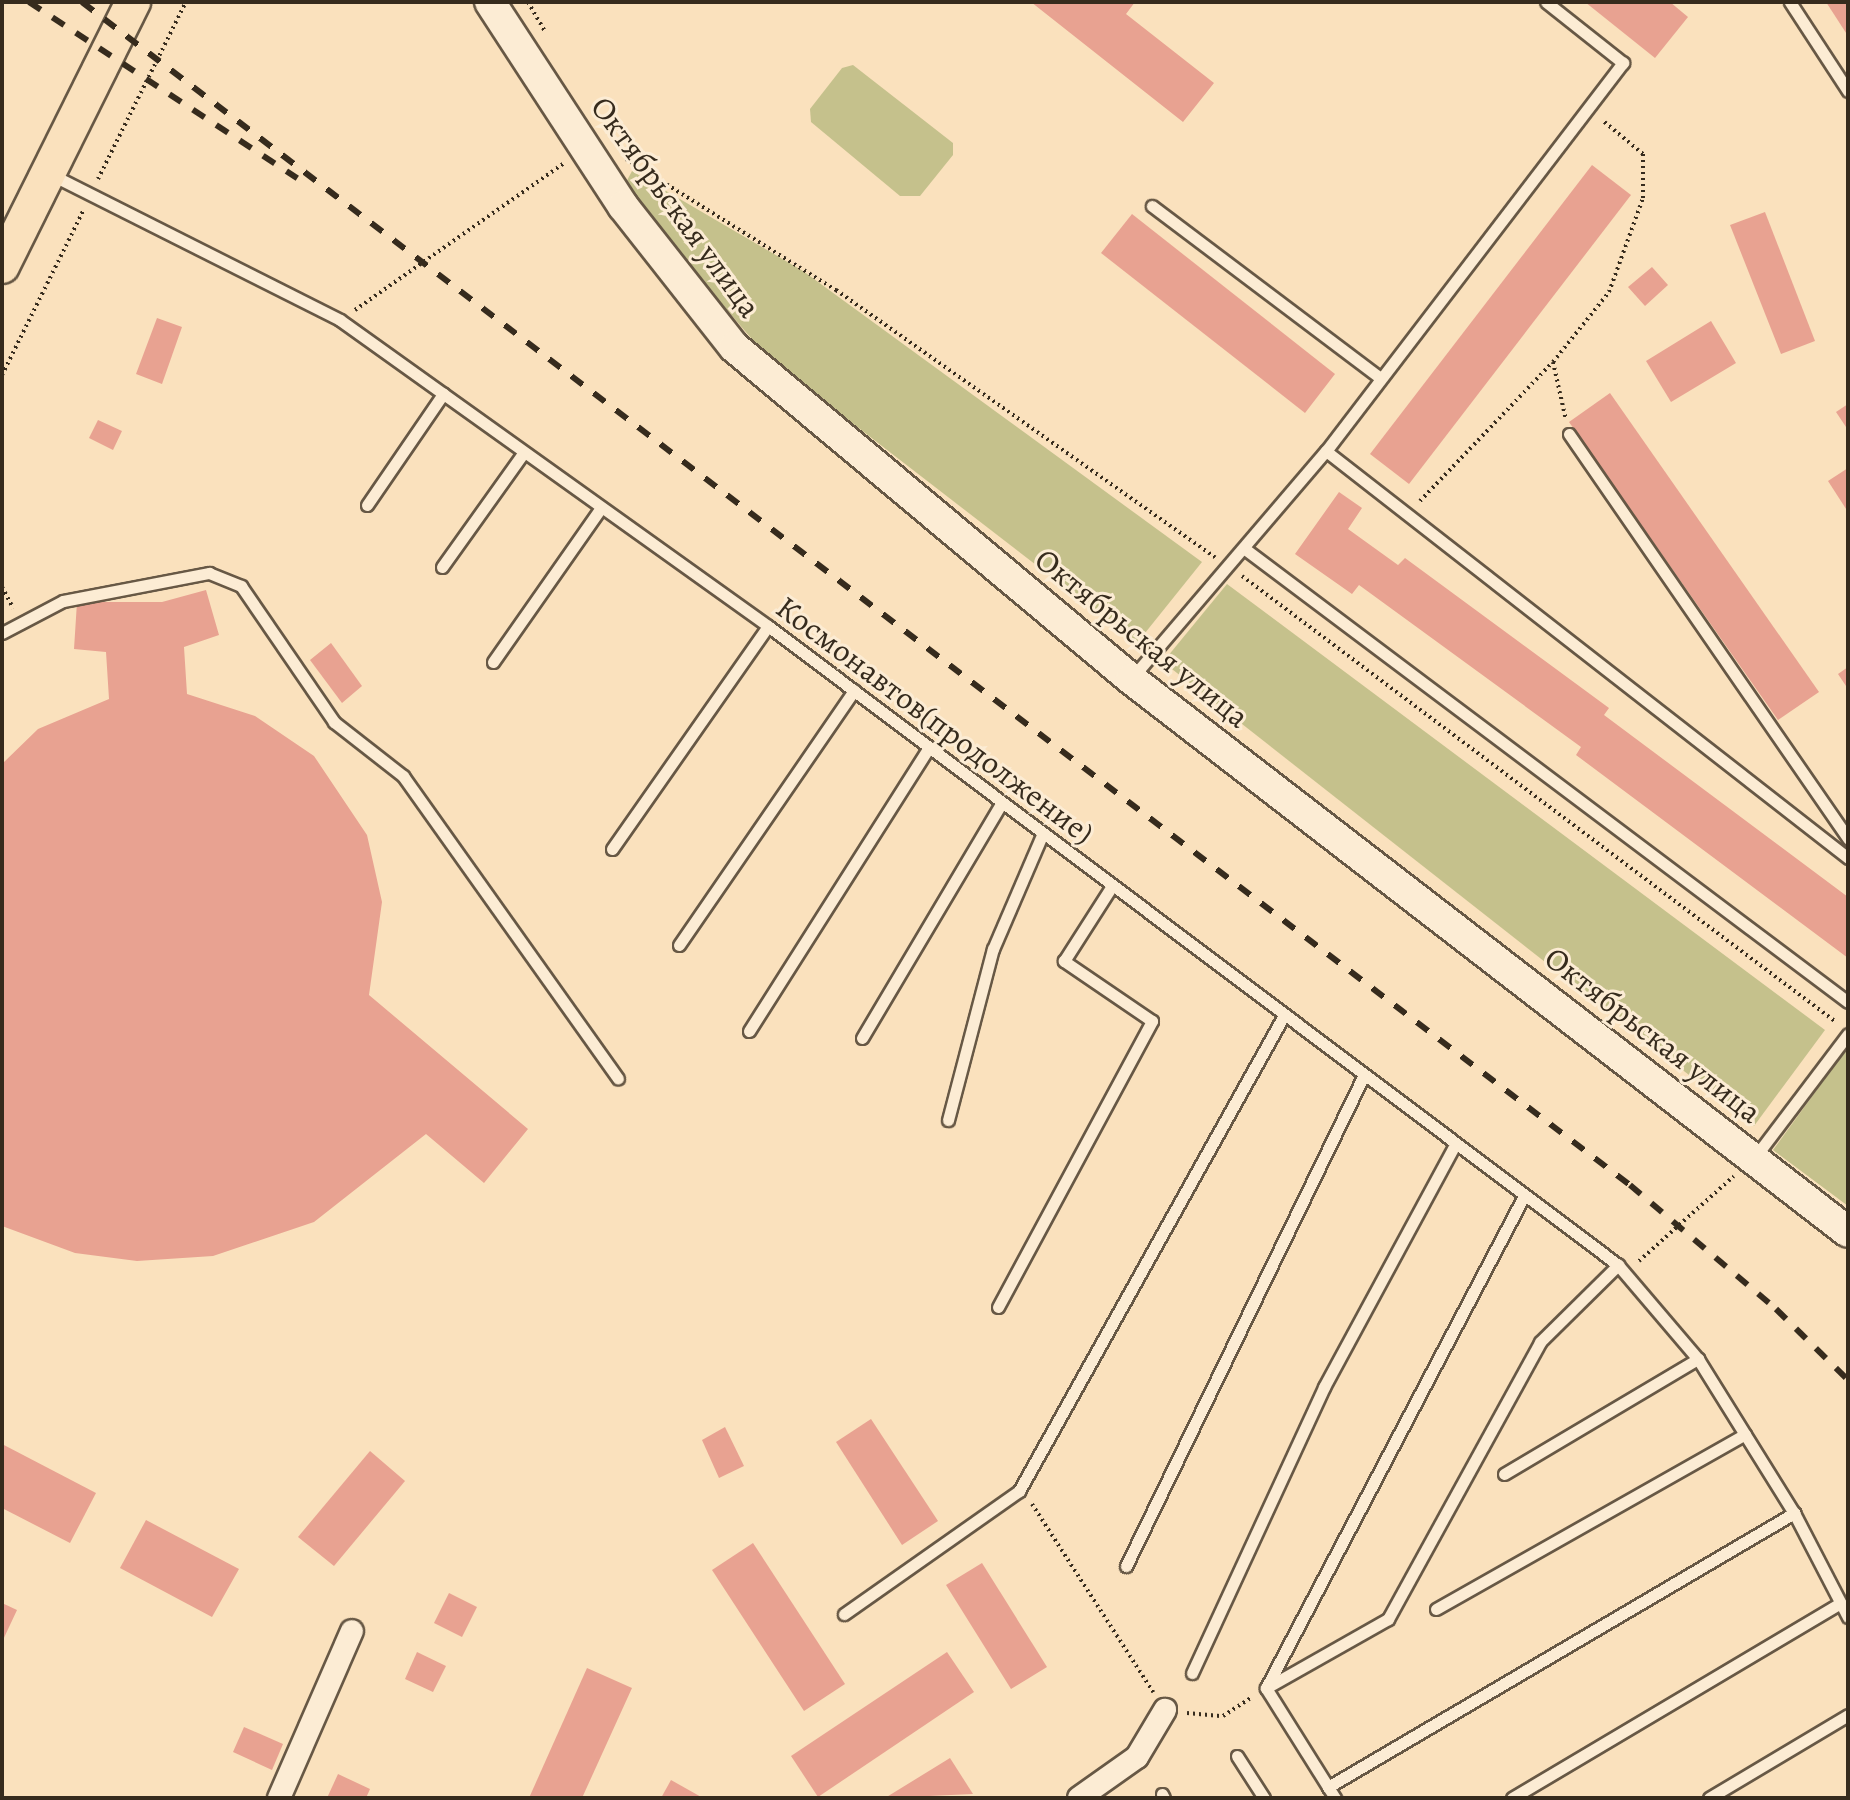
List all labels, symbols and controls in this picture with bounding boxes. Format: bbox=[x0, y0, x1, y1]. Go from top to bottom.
street label: Октябрьская улица bbox=[583, 89, 769, 325]
street label: Октябрьская улица bbox=[1027, 540, 1257, 736]
street label: Космонавтов(продолжение) bbox=[769, 588, 1101, 852]
street label: Октябрьская улица bbox=[1537, 939, 1769, 1131]

